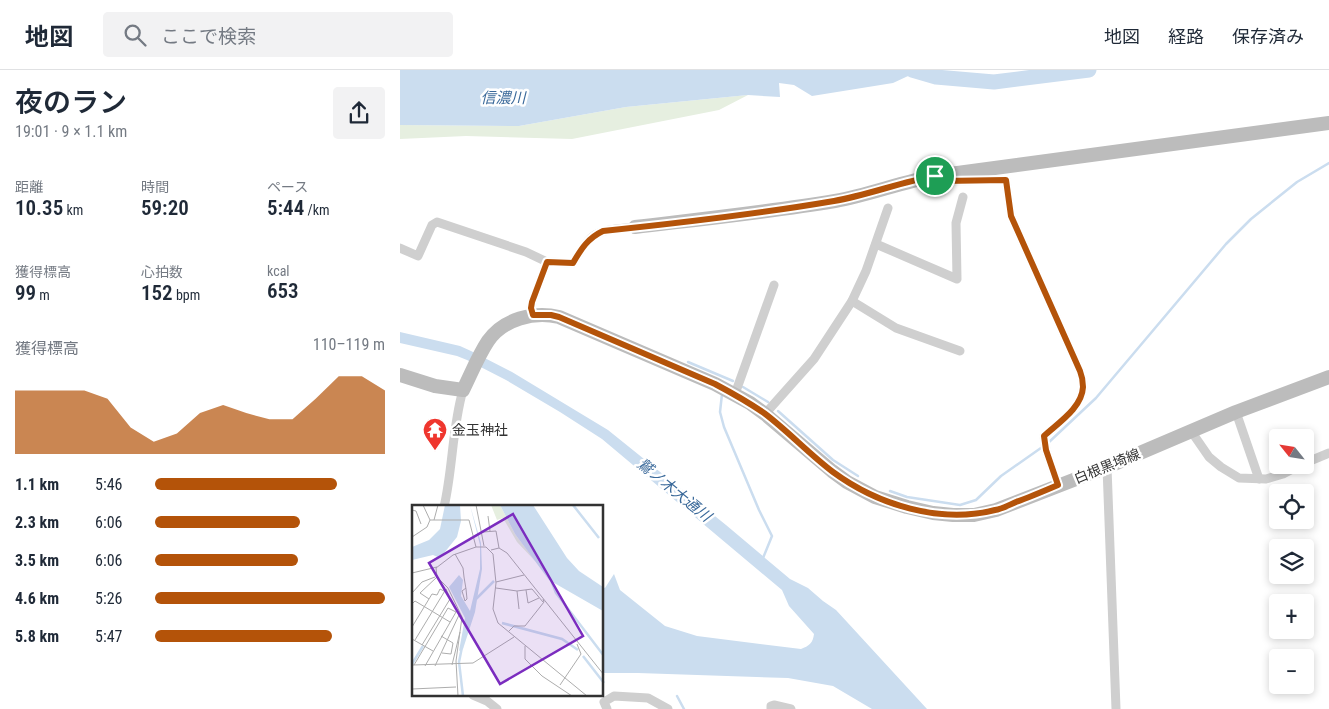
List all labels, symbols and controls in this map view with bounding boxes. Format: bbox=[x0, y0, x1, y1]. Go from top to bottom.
search box bbox=[103, 12, 453, 57]
icon: search bbox=[121, 21, 149, 49]
text: 地図 bbox=[25, 23, 73, 51]
text: ここで検索 bbox=[161, 25, 256, 48]
text: 地図 bbox=[1104, 26, 1140, 47]
text: 経路 bbox=[1168, 26, 1204, 47]
text: 保存済み bbox=[1232, 26, 1304, 47]
text: 夜のラン bbox=[15, 86, 127, 119]
button: share bbox=[333, 87, 385, 139]
water label: 信濃川 bbox=[480, 89, 527, 107]
text: 19:01 · 9 × 1.1 km bbox=[15, 122, 127, 141]
pin bbox=[914, 155, 956, 197]
icon: arrive bbox=[921, 162, 949, 190]
text: 距離 bbox=[15, 179, 43, 195]
text: 時間 bbox=[141, 179, 169, 195]
text: ペース bbox=[267, 179, 308, 195]
text: 10.35 bbox=[15, 196, 63, 220]
text: 59:20 bbox=[141, 196, 189, 220]
text: 5:44 bbox=[267, 196, 304, 220]
text: km bbox=[63, 202, 83, 218]
text: /km bbox=[304, 202, 330, 218]
text: kcal bbox=[267, 263, 290, 279]
text: 獲得標高 bbox=[15, 264, 71, 280]
text: 心拍数 bbox=[141, 264, 183, 280]
text: 653 bbox=[267, 279, 299, 303]
text: 99 bbox=[15, 281, 36, 305]
text: 152 bbox=[141, 281, 173, 305]
text: m bbox=[36, 287, 50, 303]
text: bpm bbox=[173, 287, 200, 303]
text: 110–119 m bbox=[313, 335, 385, 354]
text: 獲得標高 bbox=[15, 339, 79, 358]
temple icon: 金玉神社 bbox=[422, 417, 448, 451]
place label: 金玉神社 bbox=[452, 422, 508, 438]
north arrow bbox=[1269, 429, 1314, 474]
map controls bbox=[1269, 429, 1314, 694]
street label: 白根黒埼線 bbox=[1072, 445, 1142, 487]
water label: 鷲ノ木大通川 bbox=[633, 455, 716, 527]
text: 1.1 km bbox=[15, 475, 59, 494]
text: 5:46 bbox=[95, 475, 122, 494]
button: locate bbox=[1269, 484, 1314, 529]
inset map bbox=[412, 505, 604, 696]
text: 2.3 km bbox=[15, 513, 59, 532]
text: 6:06 bbox=[95, 513, 122, 532]
button: layers bbox=[1269, 539, 1314, 584]
text: 3.5 km bbox=[15, 551, 59, 570]
text: 6:06 bbox=[95, 551, 122, 570]
text: 4.6 km bbox=[15, 589, 59, 608]
text: 5:26 bbox=[95, 589, 122, 608]
button: + bbox=[1269, 594, 1314, 639]
text: 5.8 km bbox=[15, 627, 59, 646]
text: 5:47 bbox=[95, 627, 122, 646]
button: − bbox=[1269, 649, 1314, 694]

